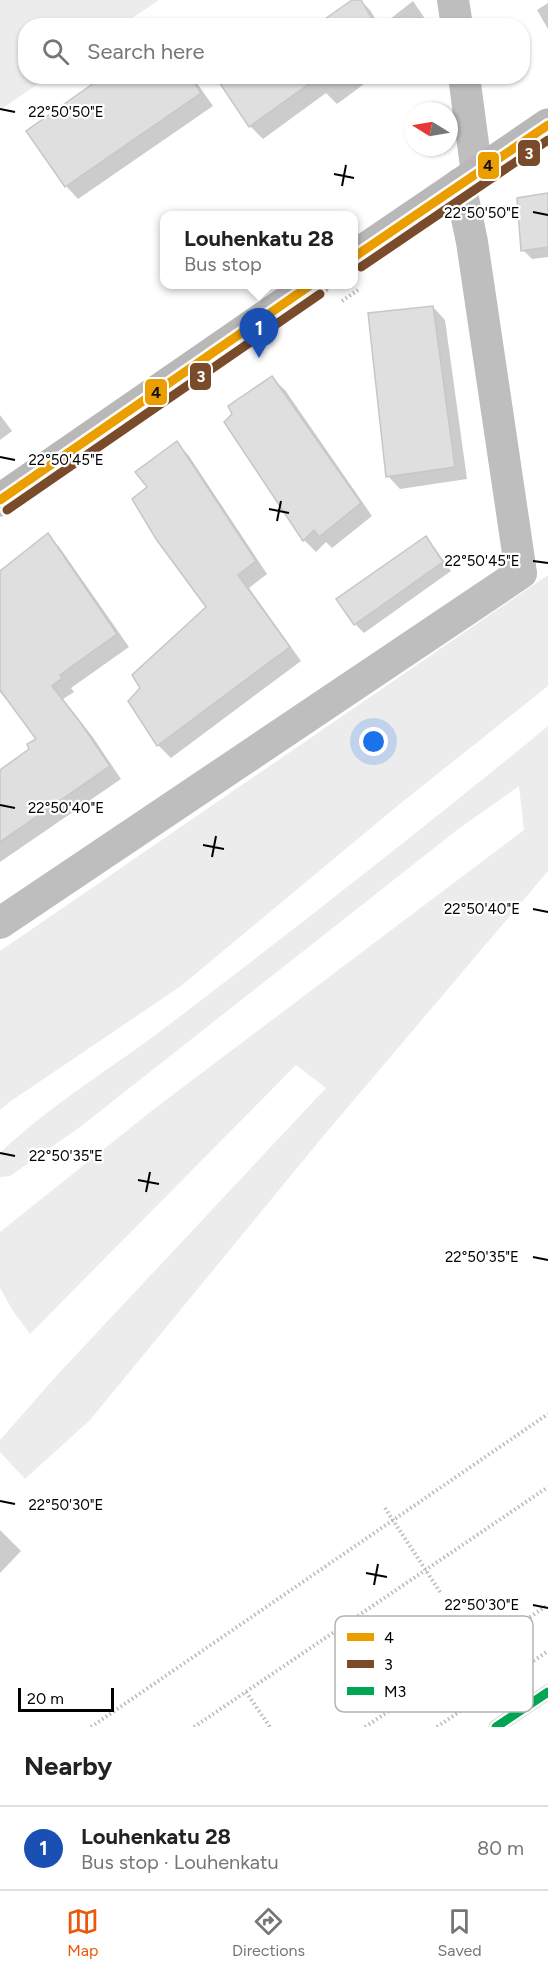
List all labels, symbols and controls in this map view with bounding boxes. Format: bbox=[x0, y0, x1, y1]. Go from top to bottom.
search box bbox=[18, 18, 530, 84]
icon: search bbox=[39, 35, 72, 68]
text: Search here bbox=[87, 38, 205, 65]
north arrow bbox=[404, 102, 458, 156]
text: 22°50'50"E bbox=[28, 103, 104, 121]
line badge: 3 bbox=[517, 139, 541, 167]
text: 3 bbox=[525, 144, 534, 163]
line badge: 4 bbox=[477, 151, 500, 180]
text: 4 bbox=[483, 156, 493, 175]
text: 22°50'50"E bbox=[444, 204, 520, 222]
popup bbox=[160, 211, 358, 289]
text: Louhenkatu 28 bbox=[184, 225, 334, 252]
text: Bus stop bbox=[184, 252, 262, 276]
pin: 1 bbox=[240, 308, 278, 358]
line badge: 3 bbox=[189, 362, 212, 391]
text: 3 bbox=[197, 367, 206, 386]
line badge: 4 bbox=[144, 378, 168, 406]
text: 4 bbox=[151, 383, 161, 402]
text: 22°50'45"E bbox=[28, 451, 104, 469]
text: 22°50'45"E bbox=[444, 552, 520, 570]
your location bbox=[359, 727, 388, 756]
text: 22°50'40"E bbox=[28, 799, 104, 817]
text: 22°50'40"E bbox=[444, 900, 520, 918]
text: 22°50'35"E bbox=[29, 1147, 103, 1165]
text: 22°50'35"E bbox=[445, 1248, 519, 1266]
text: 22°50'30"E bbox=[28, 1496, 104, 1514]
text: 22°50'30"E bbox=[444, 1596, 520, 1614]
legend bbox=[335, 1616, 533, 1712]
text: 4 bbox=[384, 1628, 394, 1647]
text: 3 bbox=[384, 1655, 393, 1674]
text: M3 bbox=[384, 1682, 406, 1701]
scale bar bbox=[18, 1685, 114, 1712]
text: 20 m bbox=[27, 1689, 64, 1708]
text: Nearby bbox=[24, 1750, 112, 1782]
text: Louhenkatu 28 bbox=[81, 1823, 231, 1850]
text: 1 bbox=[39, 1836, 48, 1860]
text: 80 m bbox=[477, 1836, 524, 1860]
text: Bus stop · Louhenkatu bbox=[81, 1850, 279, 1874]
tab: Map bbox=[66, 1905, 99, 1960]
tab: Directions bbox=[232, 1905, 305, 1960]
tab: Saved bbox=[438, 1905, 482, 1960]

